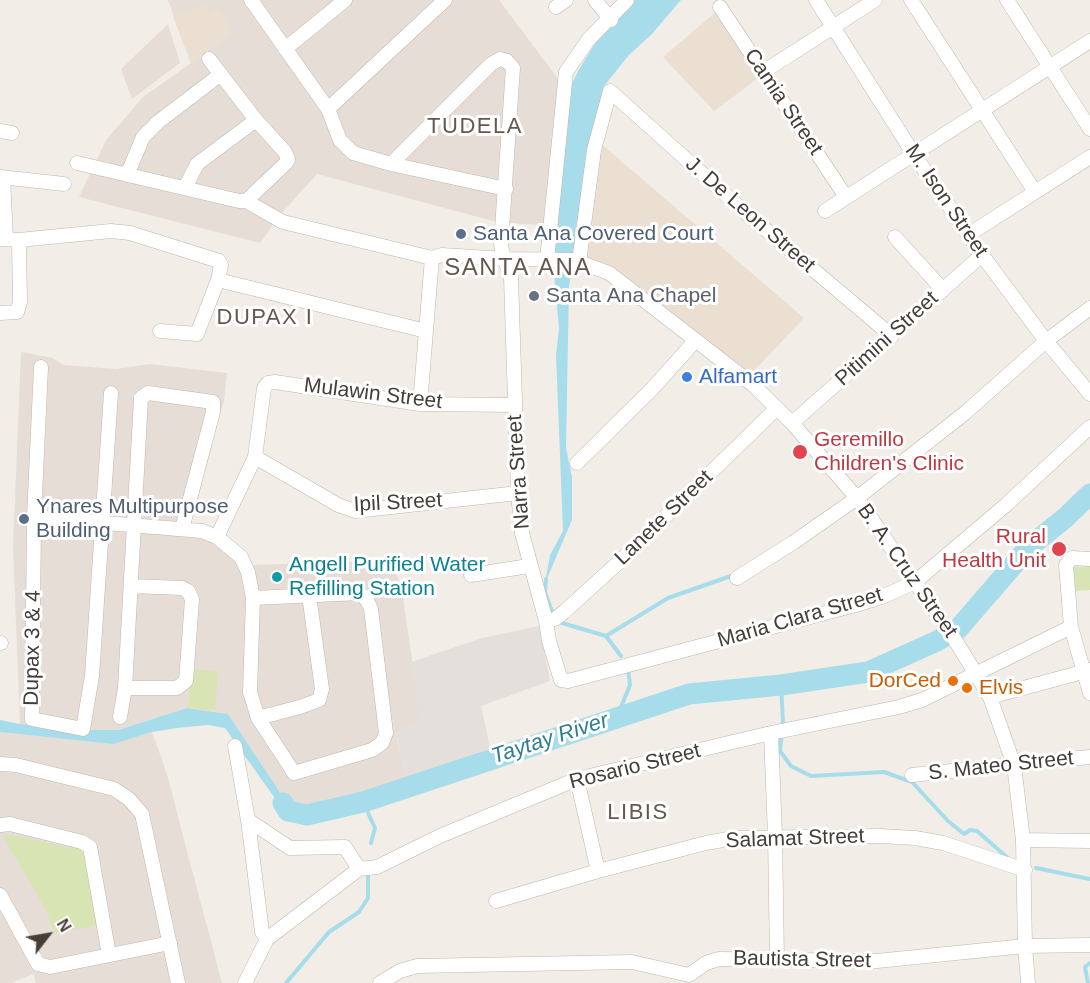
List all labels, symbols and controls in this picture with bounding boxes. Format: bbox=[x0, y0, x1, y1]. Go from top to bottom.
street label: Camia Street bbox=[738, 44, 828, 160]
district label: TUDELA bbox=[427, 114, 523, 140]
street label: M. Ison Street bbox=[899, 140, 993, 262]
street label: J. De Leon Street bbox=[680, 152, 820, 278]
place label: Santa Ana Covered Court bbox=[473, 221, 713, 247]
marker: Santa Ana Covered Court bbox=[454, 227, 468, 241]
district label: SANTA ANA bbox=[444, 254, 592, 282]
place label: Santa Ana Chapel bbox=[546, 283, 716, 309]
street label: Pitimini Street bbox=[830, 286, 944, 392]
marker: Santa Ana Chapel bbox=[527, 289, 541, 303]
district label: DUPAX I bbox=[217, 305, 313, 331]
place label: Alfamart bbox=[699, 364, 777, 390]
marker: Alfamart bbox=[680, 370, 694, 384]
street label: Mulawin Street bbox=[303, 373, 443, 415]
street label: Narra Street bbox=[502, 414, 536, 530]
place label: Geremillo Children's Clinic bbox=[814, 427, 964, 477]
marker: Geremillo Children's Clinic bbox=[791, 443, 809, 461]
street label: Lanete Street bbox=[610, 465, 718, 571]
street label: Ipil Street bbox=[353, 488, 443, 518]
place label: Ynares Multipurpose Building bbox=[36, 494, 229, 544]
street label: B. A. Cruz Street bbox=[851, 499, 963, 643]
marker: Ynares Multipurpose Building bbox=[17, 512, 31, 526]
place label: Rural Health Unit bbox=[942, 524, 1046, 574]
marker: Rural Health Unit bbox=[1050, 540, 1068, 558]
place label: Angell Purified Water Refilling Station bbox=[289, 552, 485, 602]
marker: Angell Purified Water Refilling Station bbox=[270, 570, 284, 584]
street label: Maria Clara Street bbox=[715, 582, 885, 654]
street label: Dupax 3 & 4 bbox=[19, 590, 47, 706]
place label: DorCed bbox=[869, 668, 941, 694]
marker: DorCed bbox=[946, 674, 960, 688]
place label: Elvis bbox=[979, 675, 1023, 701]
marker: Elvis bbox=[960, 681, 974, 695]
water label: Taytay River bbox=[488, 708, 612, 770]
street label: Rosario Street bbox=[567, 739, 703, 795]
street label: S. Mateo Street bbox=[927, 746, 1075, 786]
district label: LIBIS bbox=[607, 800, 669, 826]
street label: Salamat Street bbox=[725, 824, 865, 854]
north arrow bbox=[18, 905, 78, 965]
text: N bbox=[54, 916, 74, 935]
street label: Bautista Street bbox=[733, 946, 871, 974]

